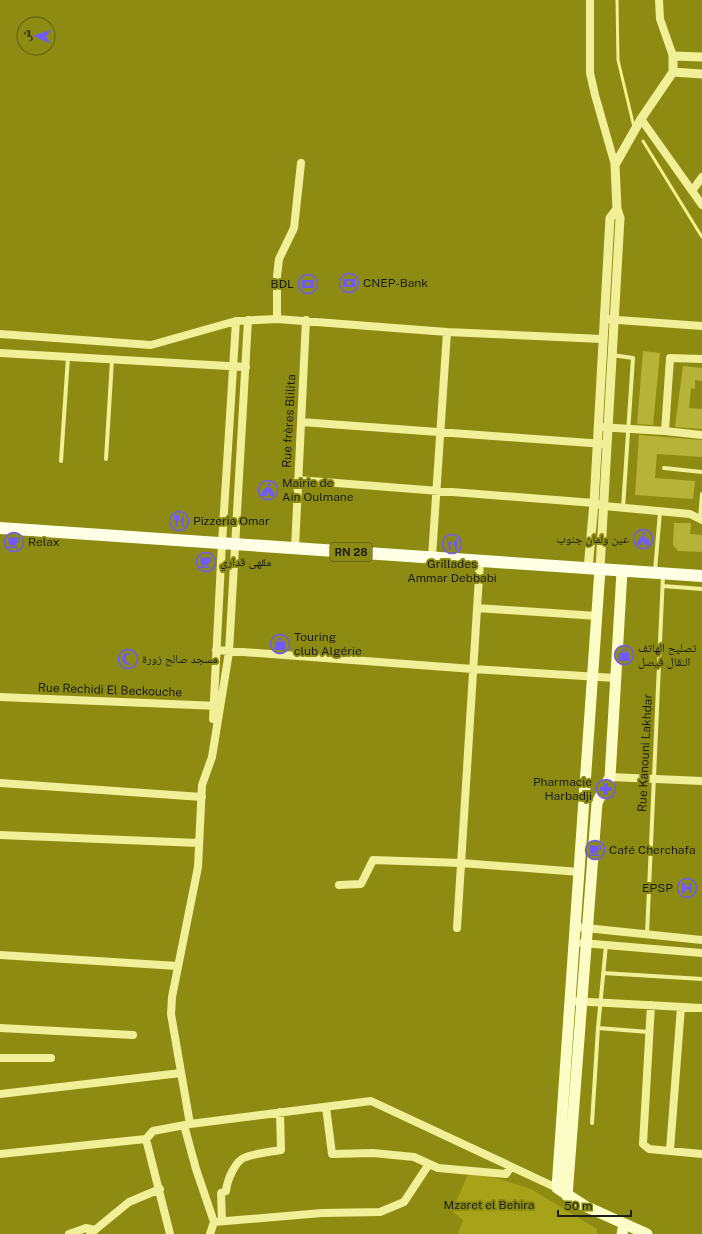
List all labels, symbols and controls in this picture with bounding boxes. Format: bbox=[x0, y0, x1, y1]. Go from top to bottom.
north arrow bbox=[16, 16, 56, 56]
text: ش bbox=[20, 29, 34, 42]
bank icon: CNEP-Bank bbox=[338, 272, 360, 294]
bank icon: BDL bbox=[297, 273, 319, 295]
place label: CNEP-Bank bbox=[363, 276, 428, 290]
place label: BDL bbox=[271, 277, 294, 291]
street label: Rue frères Blilita bbox=[280, 374, 298, 468]
place label: Mairie de Ain Oulmane bbox=[282, 476, 354, 504]
public building icon: Mairie de Ain Oulmane bbox=[257, 479, 279, 501]
restaurant icon: Pizzeria Omar bbox=[168, 510, 190, 532]
place label: Pizzeria Omar bbox=[193, 514, 270, 528]
public building icon: عين ولمان جنوب bbox=[632, 528, 654, 550]
cafe icon: Relax bbox=[3, 531, 25, 553]
place label: عين ولمان جنوب bbox=[557, 532, 629, 546]
restaurant icon: Grillades Ammar Debbabi bbox=[441, 533, 463, 555]
place label: Relax bbox=[28, 535, 60, 549]
road number: RN 28 bbox=[330, 543, 372, 561]
cafe icon: مقهى قداري bbox=[195, 551, 217, 573]
place label: مقهى قداري bbox=[220, 555, 271, 572]
place label: Grillades Ammar Debbabi bbox=[407, 557, 497, 585]
place label: Touring club Algérie bbox=[294, 630, 362, 658]
shop icon: Touring club Algérie bbox=[269, 633, 291, 655]
place label: تصليح الهاتف النقال فيصل bbox=[638, 641, 697, 669]
shop icon: تصليح الهاتف النقال فيصل bbox=[613, 644, 635, 666]
mosque icon: مسجد صالح زورة bbox=[117, 648, 139, 670]
place label: مسجد صالح زورة bbox=[142, 652, 218, 666]
street label: Rue Rechidi El Beckouche bbox=[38, 680, 183, 700]
street label: Rue Kanouni Lakhdar bbox=[635, 693, 655, 812]
place label: Pharmacie Harbadji bbox=[533, 775, 592, 803]
pharmacy icon: Pharmacie Harbadji bbox=[595, 778, 617, 800]
cafe icon: Café Cherchafa bbox=[584, 839, 606, 861]
place label: Café Cherchafa bbox=[609, 843, 696, 857]
hospital icon: EPSP bbox=[676, 877, 698, 899]
place label: EPSP bbox=[642, 881, 673, 895]
scale bar bbox=[558, 1192, 631, 1218]
park label: Mzaret el Behira bbox=[444, 1198, 534, 1212]
text: 50 m bbox=[564, 1199, 592, 1213]

